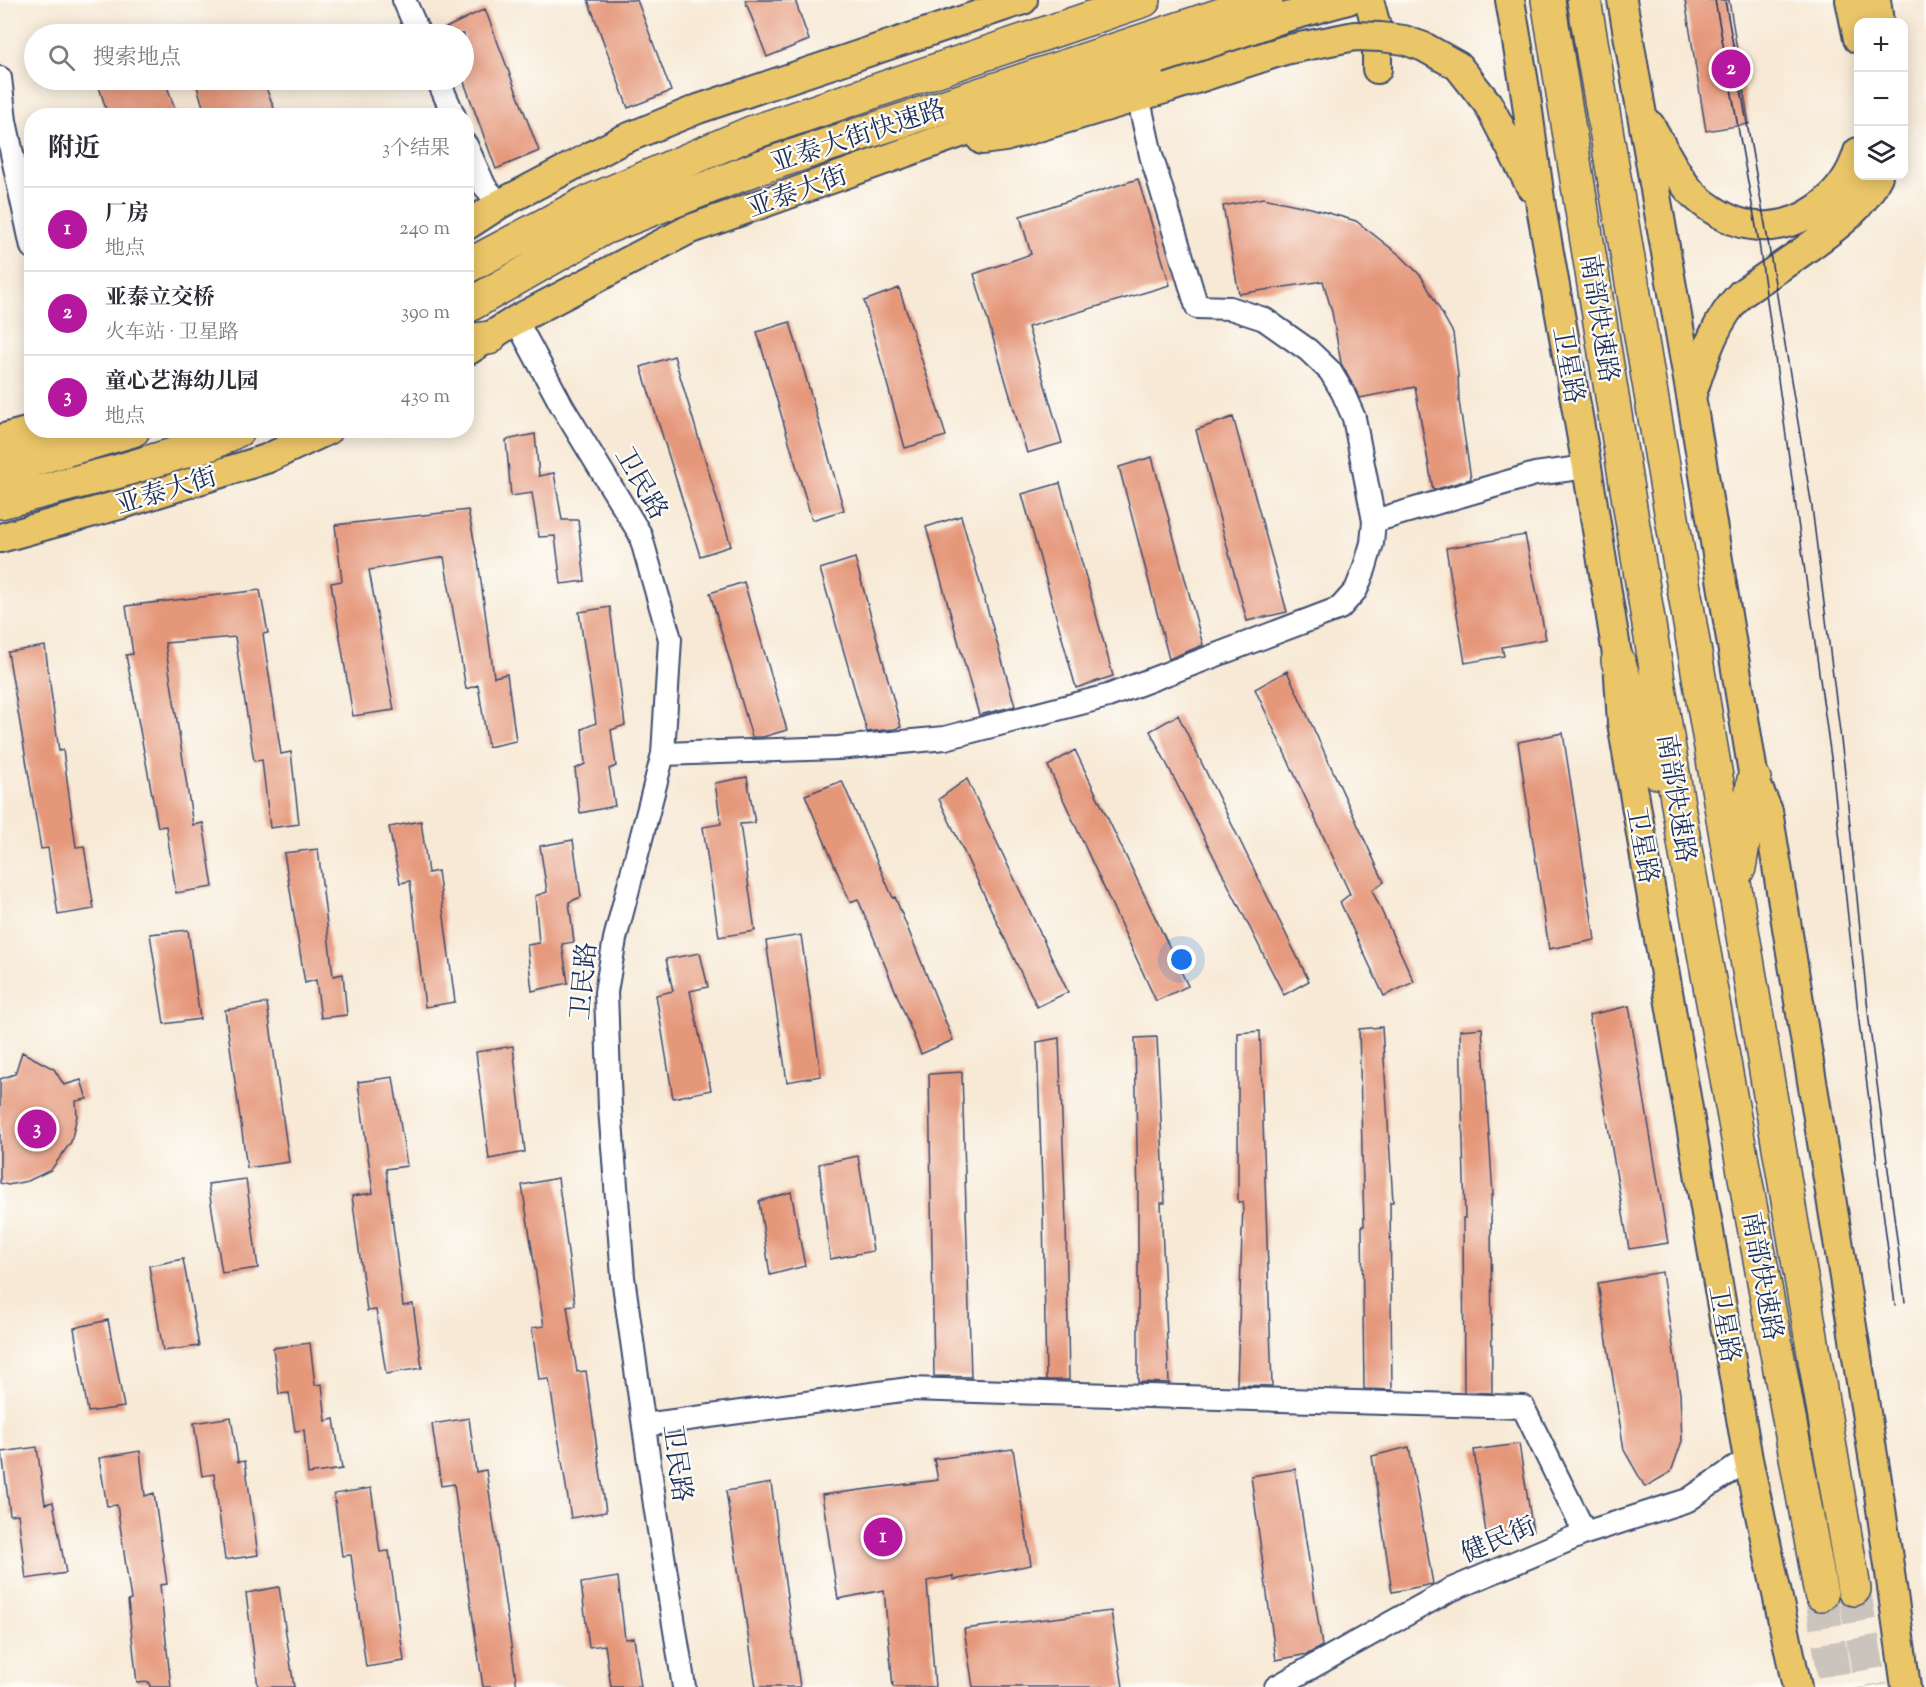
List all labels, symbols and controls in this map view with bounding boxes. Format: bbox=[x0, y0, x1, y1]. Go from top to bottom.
map controls bbox=[1854, 18, 1908, 180]
button: + bbox=[1854, 18, 1908, 72]
search box bbox=[24, 24, 474, 90]
icon: search bbox=[45, 41, 78, 74]
text: 搜索地点 bbox=[93, 43, 181, 75]
pin: 2 bbox=[1712, 46, 1750, 92]
button: − bbox=[1854, 72, 1908, 126]
street label: 亚泰大街快速路 bbox=[767, 92, 951, 183]
button: layers bbox=[1854, 126, 1908, 180]
text: 附近 bbox=[48, 131, 100, 168]
text: 3个结果 bbox=[382, 135, 450, 164]
street label: 亚泰大街 bbox=[743, 158, 853, 229]
text: 厂房 bbox=[105, 199, 149, 231]
text: 1 bbox=[64, 215, 71, 244]
text: 240 m bbox=[399, 215, 450, 244]
text: 地点 bbox=[105, 235, 145, 264]
street label: 南部快速路 bbox=[1569, 251, 1626, 385]
text: 亚泰立交桥 bbox=[105, 283, 215, 315]
text: 2 bbox=[63, 299, 72, 328]
text: 390 m bbox=[401, 299, 450, 328]
text: 火车站 · 卫星路 bbox=[105, 319, 239, 348]
street label: 卫星路 bbox=[1542, 324, 1592, 407]
text: 童心艺海幼儿园 bbox=[105, 367, 259, 399]
text: 3 bbox=[63, 383, 72, 412]
text: 430 m bbox=[401, 383, 450, 412]
text: 地点 bbox=[105, 403, 145, 432]
street label: 卫民路 bbox=[604, 441, 675, 527]
street label: 亚泰大街 bbox=[112, 459, 222, 525]
street label: 南部快速路 bbox=[1646, 731, 1703, 865]
street label: 卫星路 bbox=[1616, 804, 1666, 887]
street label: 卫民路 bbox=[564, 941, 607, 1022]
your location bbox=[1167, 945, 1196, 974]
pin: 3 bbox=[18, 1106, 57, 1152]
street label: 南部快速路 bbox=[1731, 1209, 1790, 1344]
street label: 卫星路 bbox=[1698, 1283, 1748, 1366]
street label: 卫民路 bbox=[652, 1422, 699, 1505]
street label: 健民街 bbox=[1456, 1509, 1542, 1574]
pin: 1 bbox=[864, 1514, 902, 1560]

